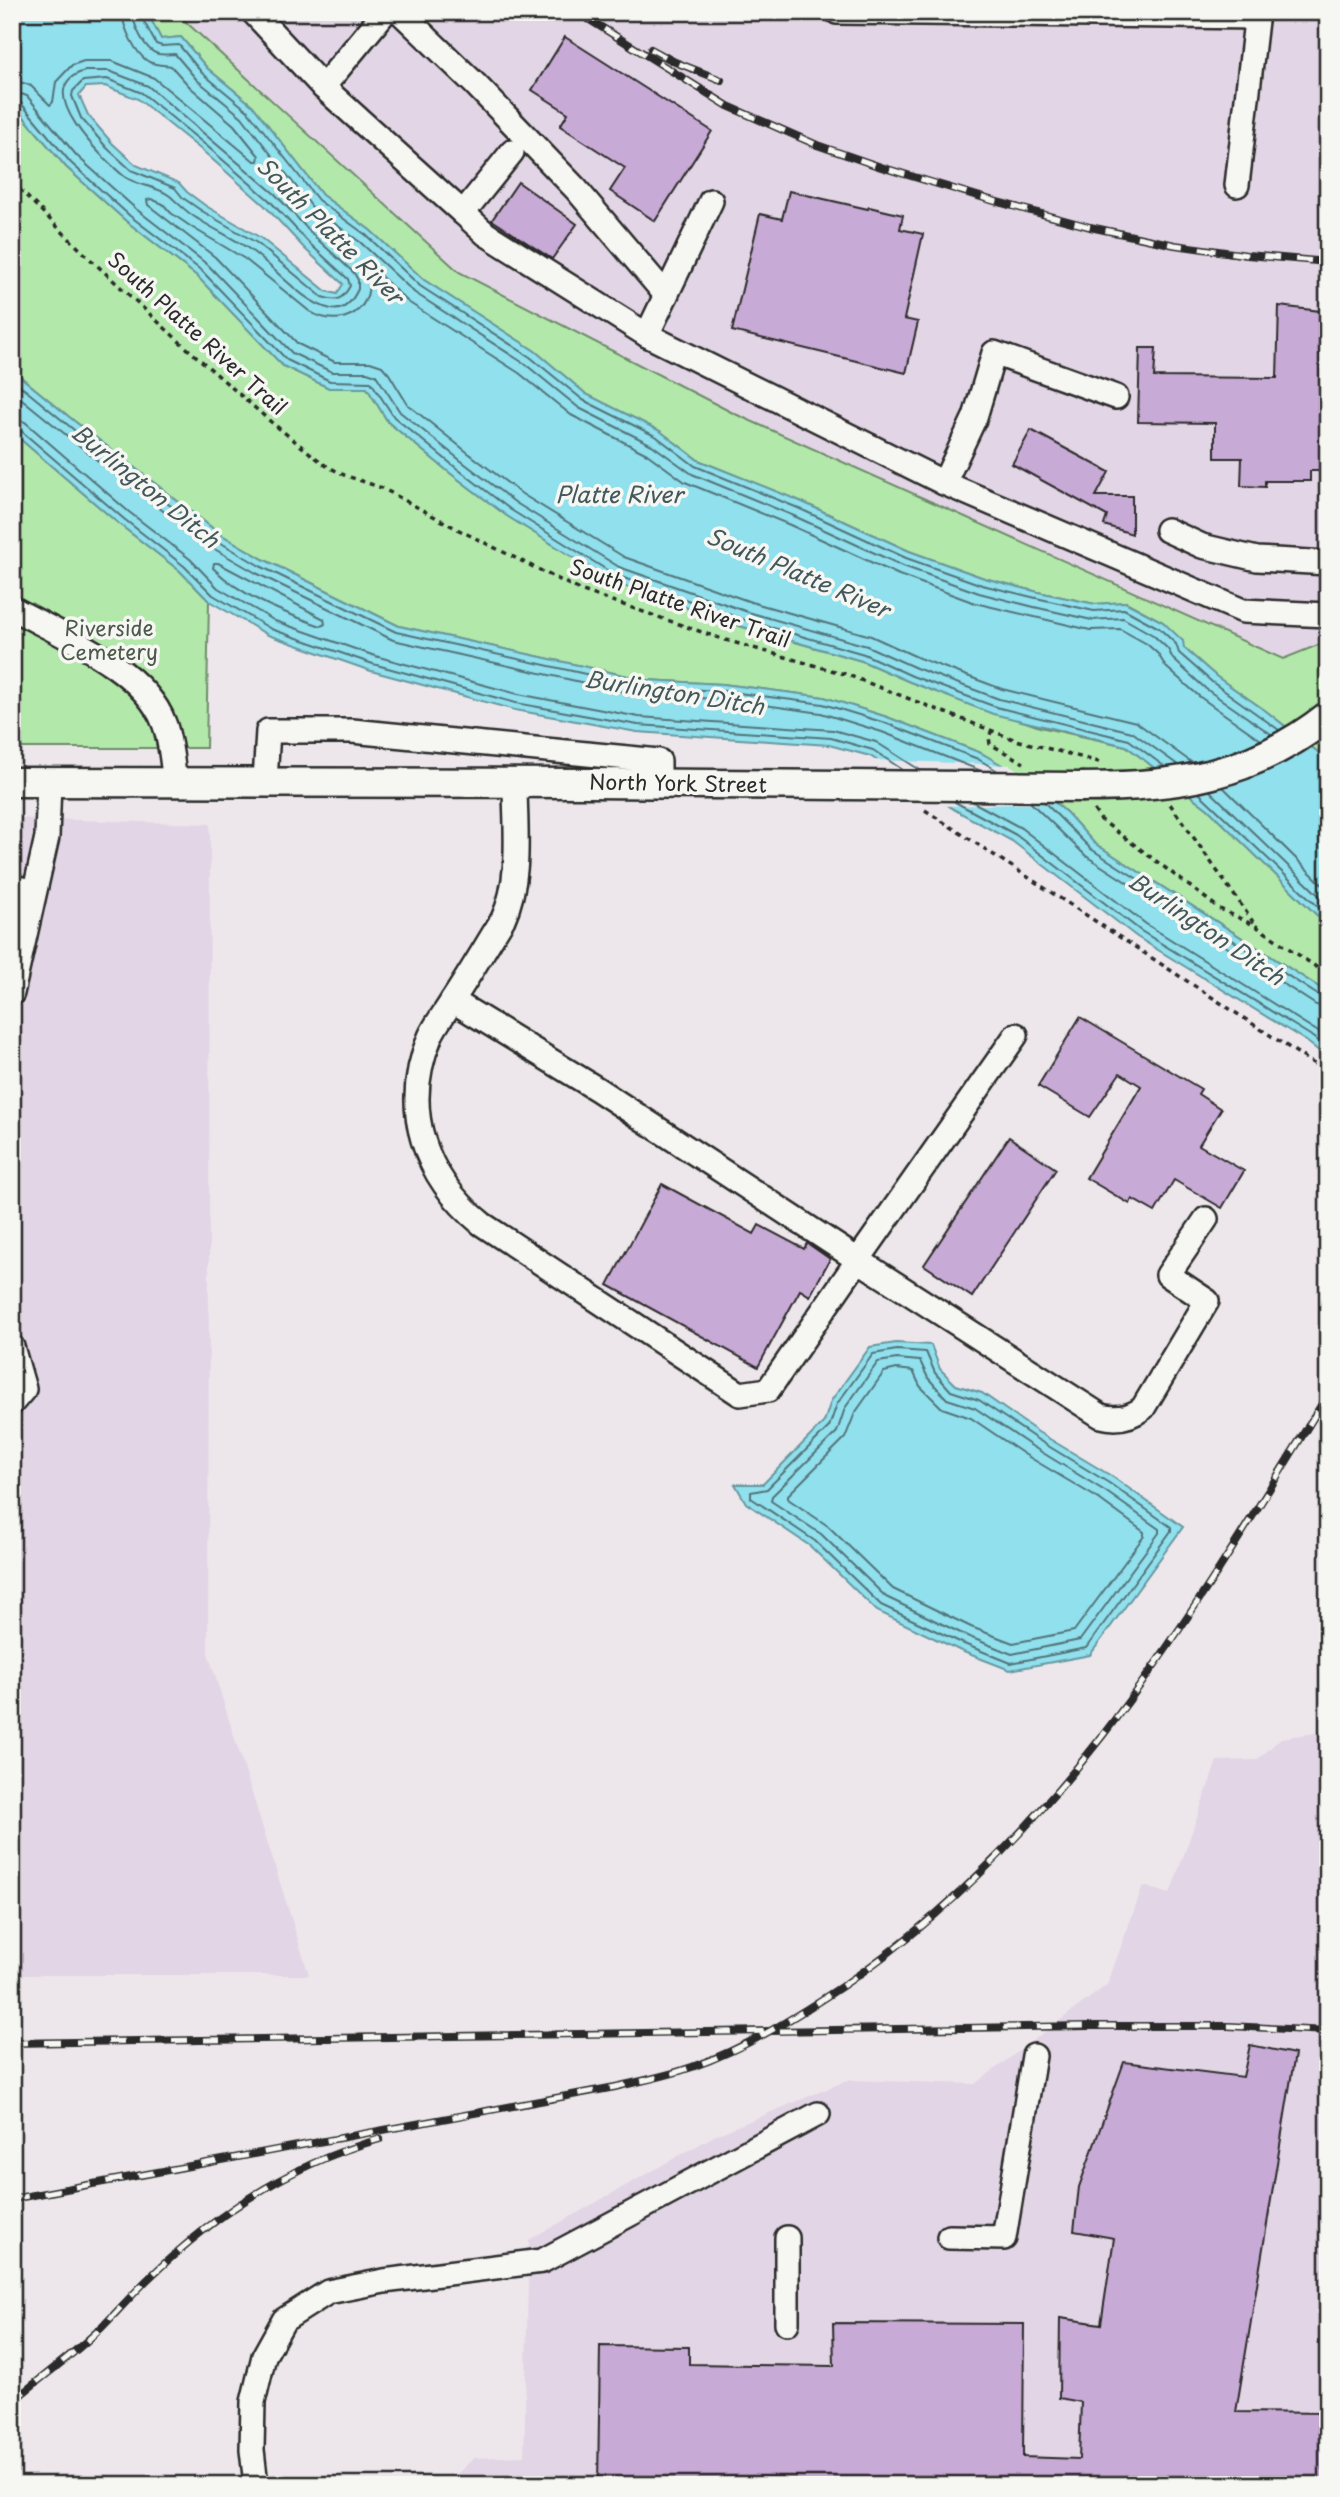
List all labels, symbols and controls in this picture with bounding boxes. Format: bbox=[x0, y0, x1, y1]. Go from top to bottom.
water label: South Platte River bbox=[250, 148, 415, 314]
street label: South Platte River Trail bbox=[102, 243, 295, 422]
water label: Burlington Ditch bbox=[64, 414, 228, 556]
water label: Platte River bbox=[555, 476, 686, 511]
water label: South Platte River bbox=[702, 517, 899, 627]
street label: South Platte River Trail bbox=[566, 549, 795, 655]
park label: Riverside Cemetery bbox=[60, 611, 158, 667]
water label: Burlington Ditch bbox=[582, 660, 767, 723]
street label: North York Street bbox=[589, 764, 767, 800]
water label: Burlington Ditch bbox=[1122, 862, 1293, 993]

